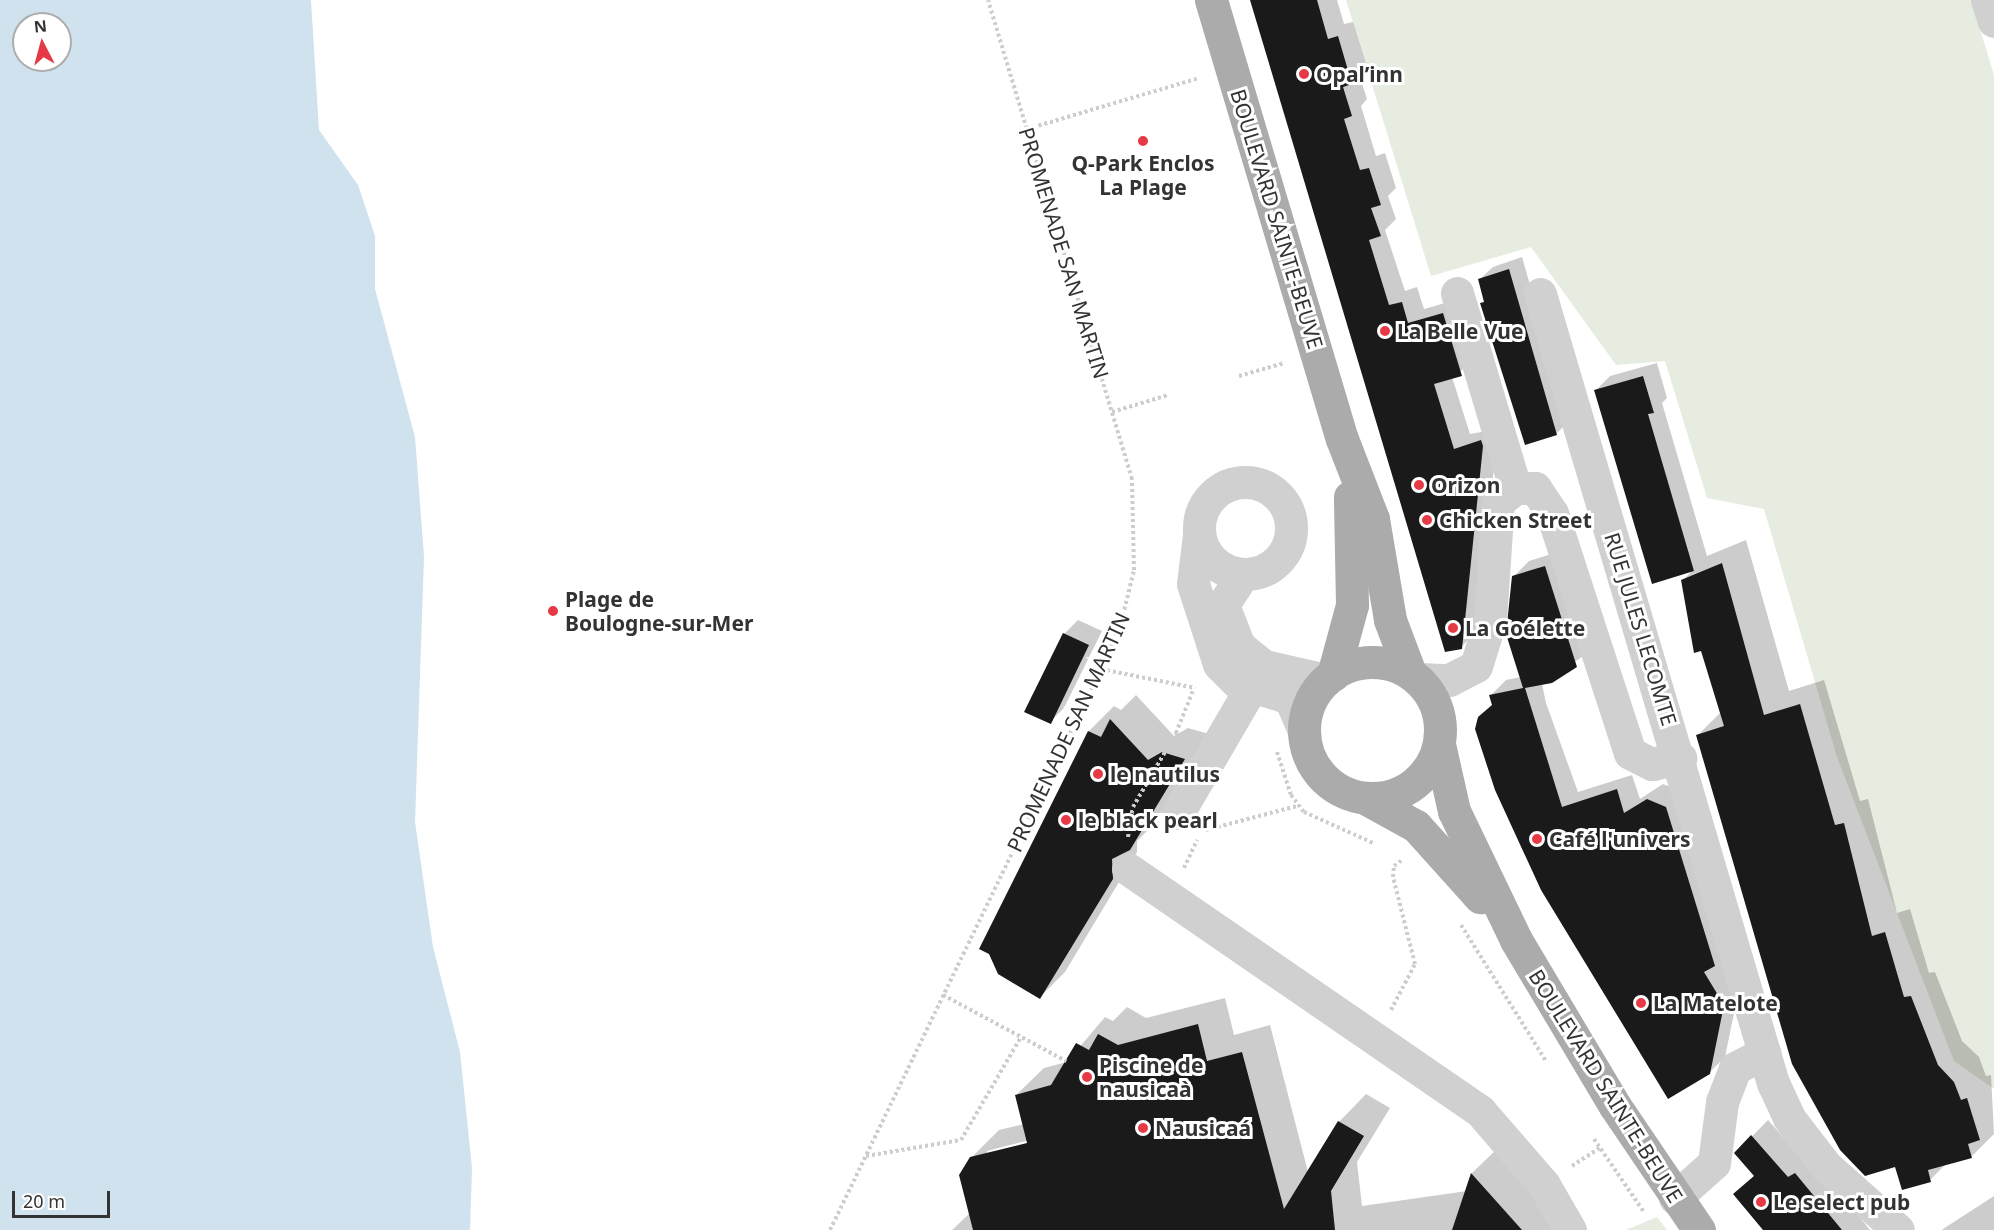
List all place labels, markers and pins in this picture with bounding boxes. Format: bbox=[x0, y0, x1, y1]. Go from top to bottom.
place label: Opal’inn bbox=[1316, 61, 1403, 87]
marker: Opal’inn bbox=[1297, 67, 1311, 81]
marker: Q-Park Enclos La Plage bbox=[1136, 134, 1150, 148]
place label: Q-Park Enclos La Plage bbox=[1072, 150, 1214, 200]
place label: La Belle Vue bbox=[1397, 318, 1523, 344]
marker: La Belle Vue bbox=[1378, 324, 1392, 338]
place label: Orizon bbox=[1431, 472, 1500, 498]
marker: Orizon bbox=[1412, 478, 1426, 492]
place label: Chicken Street bbox=[1439, 507, 1592, 533]
marker: Chicken Street bbox=[1420, 513, 1434, 527]
place label: Plage de Boulogne-sur-Mer bbox=[565, 586, 753, 636]
marker: Plage de Boulogne-sur-Mer bbox=[546, 604, 560, 618]
place label: La Goélette bbox=[1465, 615, 1585, 641]
marker: La Goélette bbox=[1446, 621, 1460, 635]
place label: le nautilus bbox=[1110, 761, 1220, 787]
marker: le nautilus bbox=[1091, 767, 1105, 781]
place label: le black pearl bbox=[1078, 807, 1218, 833]
marker: le black pearl bbox=[1059, 813, 1073, 827]
place label: Café l'univers bbox=[1549, 826, 1690, 852]
marker: Café l'univers bbox=[1530, 832, 1544, 846]
place label: La Matelote bbox=[1653, 990, 1778, 1016]
marker: La Matelote bbox=[1634, 996, 1648, 1010]
place label: Piscine de nausicaà bbox=[1099, 1052, 1203, 1102]
marker: Piscine de nausicaà bbox=[1080, 1070, 1094, 1084]
place label: Nausicaá bbox=[1155, 1115, 1251, 1141]
marker: Nausicaá bbox=[1136, 1121, 1150, 1135]
place label: Le select pub bbox=[1773, 1189, 1910, 1215]
marker: Le select pub bbox=[1754, 1195, 1768, 1209]

